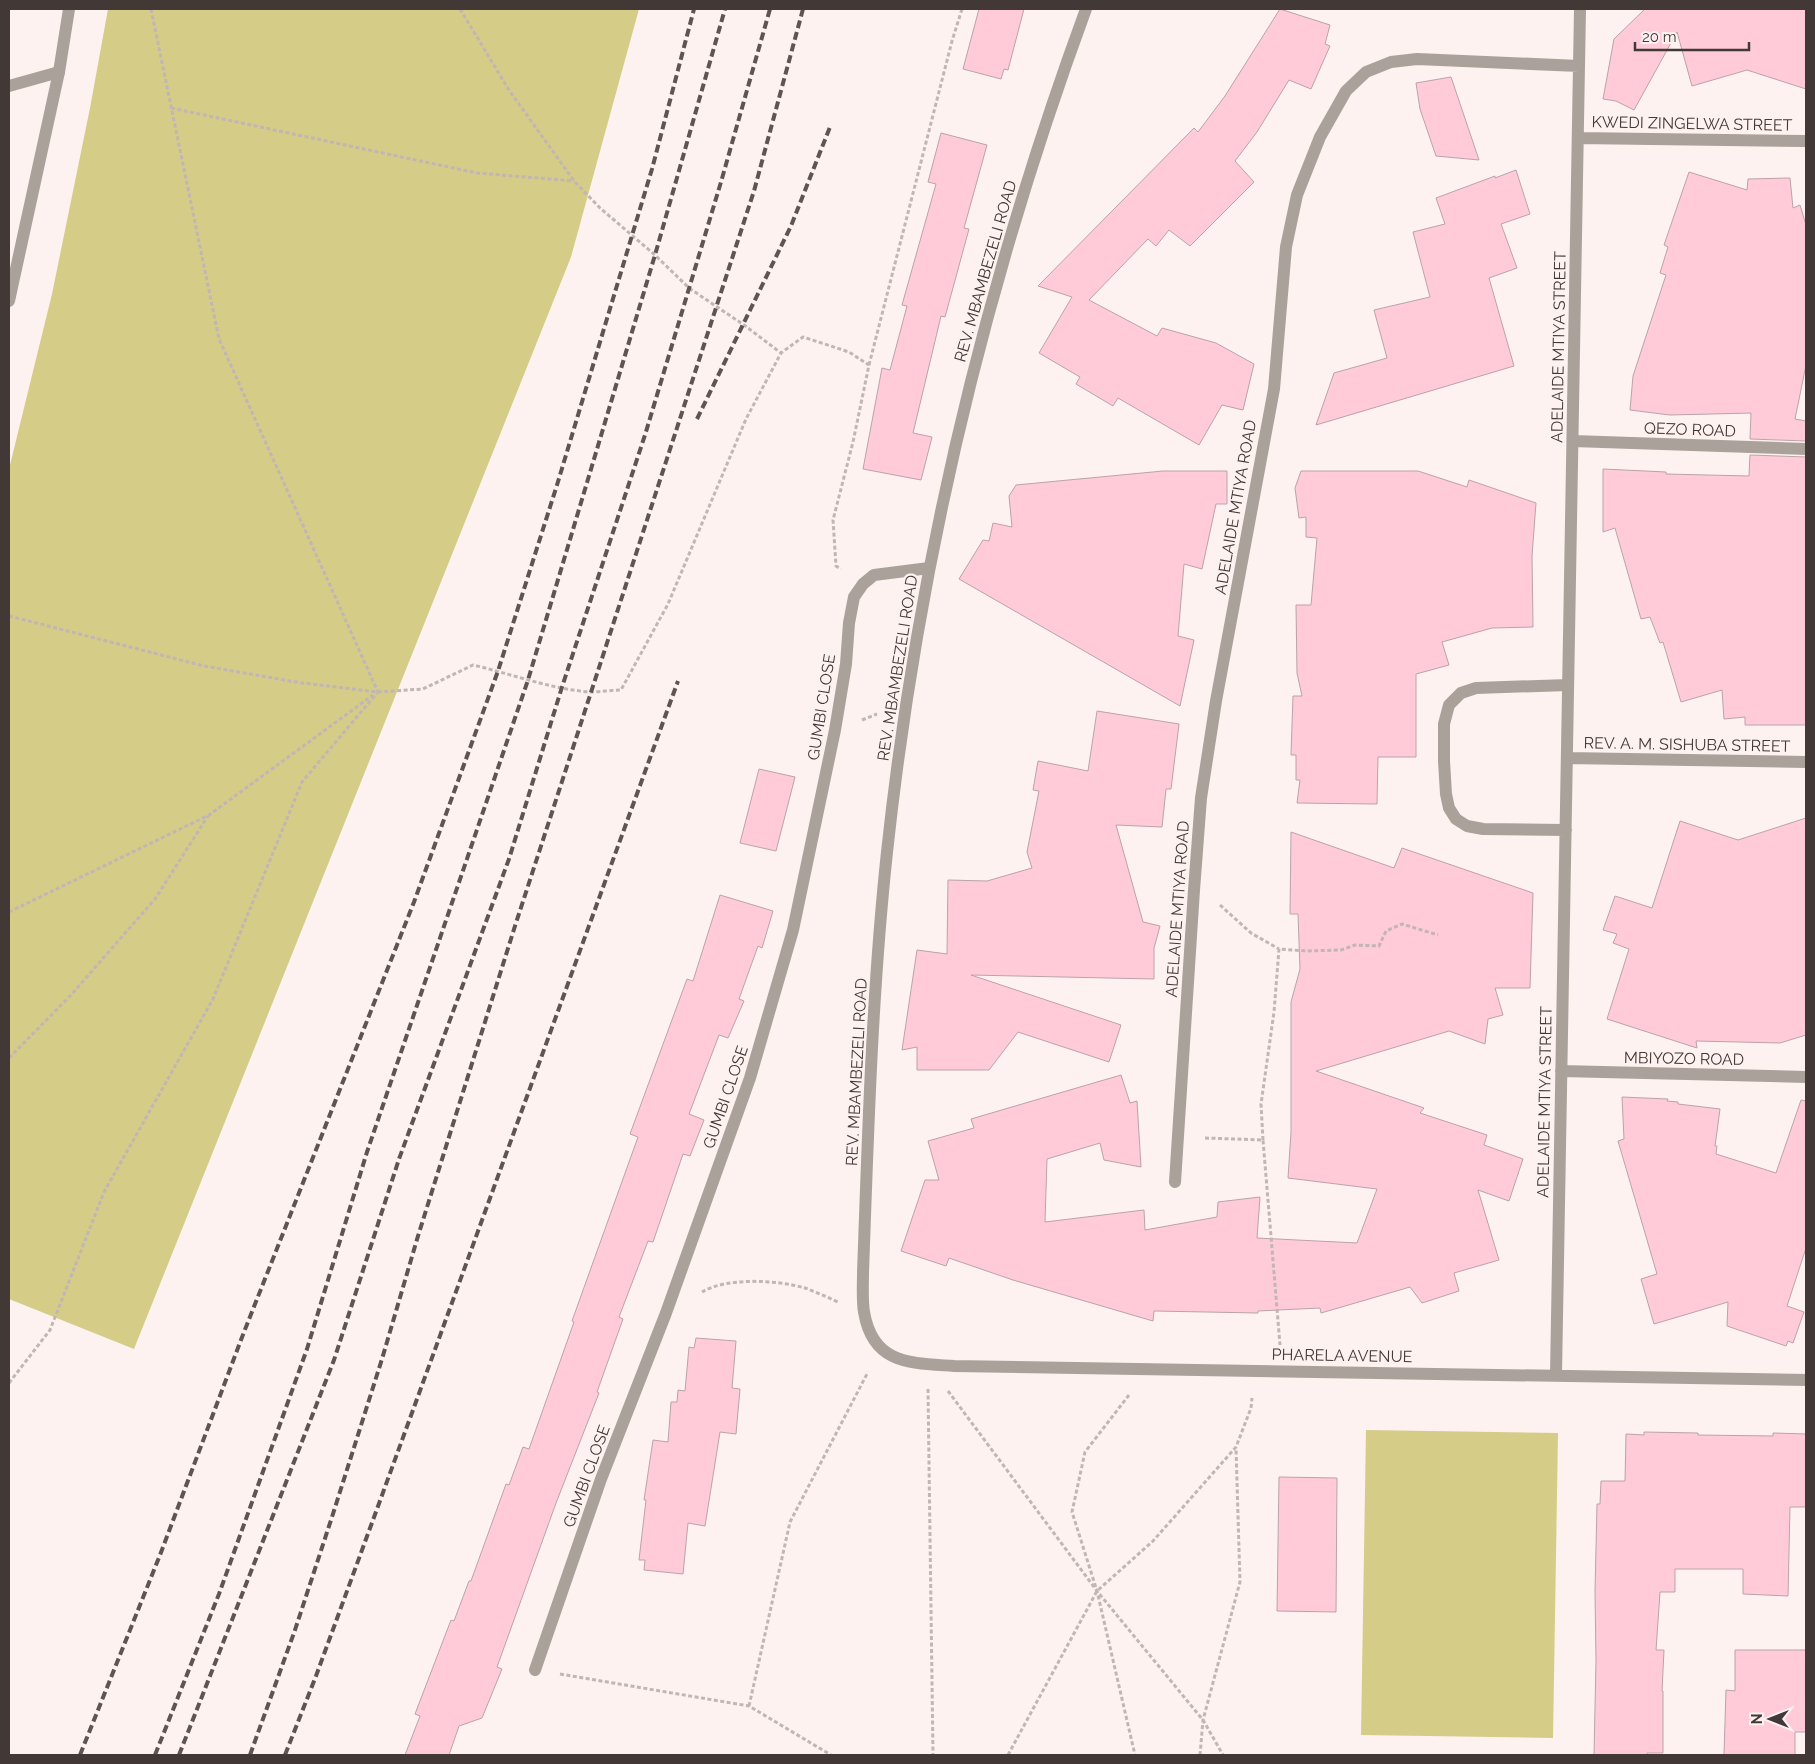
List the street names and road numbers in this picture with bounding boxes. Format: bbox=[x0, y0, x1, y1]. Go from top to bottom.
street label: KWEDI ZINGELWA STREET bbox=[1591, 112, 1793, 135]
street label: REV. MBAMBEZELI ROAD bbox=[950, 178, 1021, 364]
street label: ADELAIDE MTIYA STREET bbox=[1547, 251, 1570, 443]
street label: ADELAIDE MTIYA ROAD bbox=[1211, 418, 1260, 596]
street label: QEZO ROAD bbox=[1644, 418, 1736, 441]
street label: REV. MBAMBEZELI ROAD bbox=[873, 574, 922, 762]
street label: GUMBI CLOSE bbox=[804, 652, 839, 762]
street label: REV. A. M. SISHUBA STREET bbox=[1583, 733, 1791, 756]
street label: ADELAIDE MTIYA ROAD bbox=[1162, 820, 1193, 998]
street label: REV. MBAMBEZELI ROAD bbox=[842, 978, 871, 1166]
street label: ADELAIDE MTIYA STREET bbox=[1533, 1006, 1556, 1198]
street label: GUMBI CLOSE bbox=[699, 1043, 752, 1151]
street label: MBIYOZO ROAD bbox=[1624, 1048, 1744, 1069]
street label: PHARELA AVENUE bbox=[1272, 1345, 1413, 1366]
street label: GUMBI CLOSE bbox=[559, 1422, 614, 1530]

